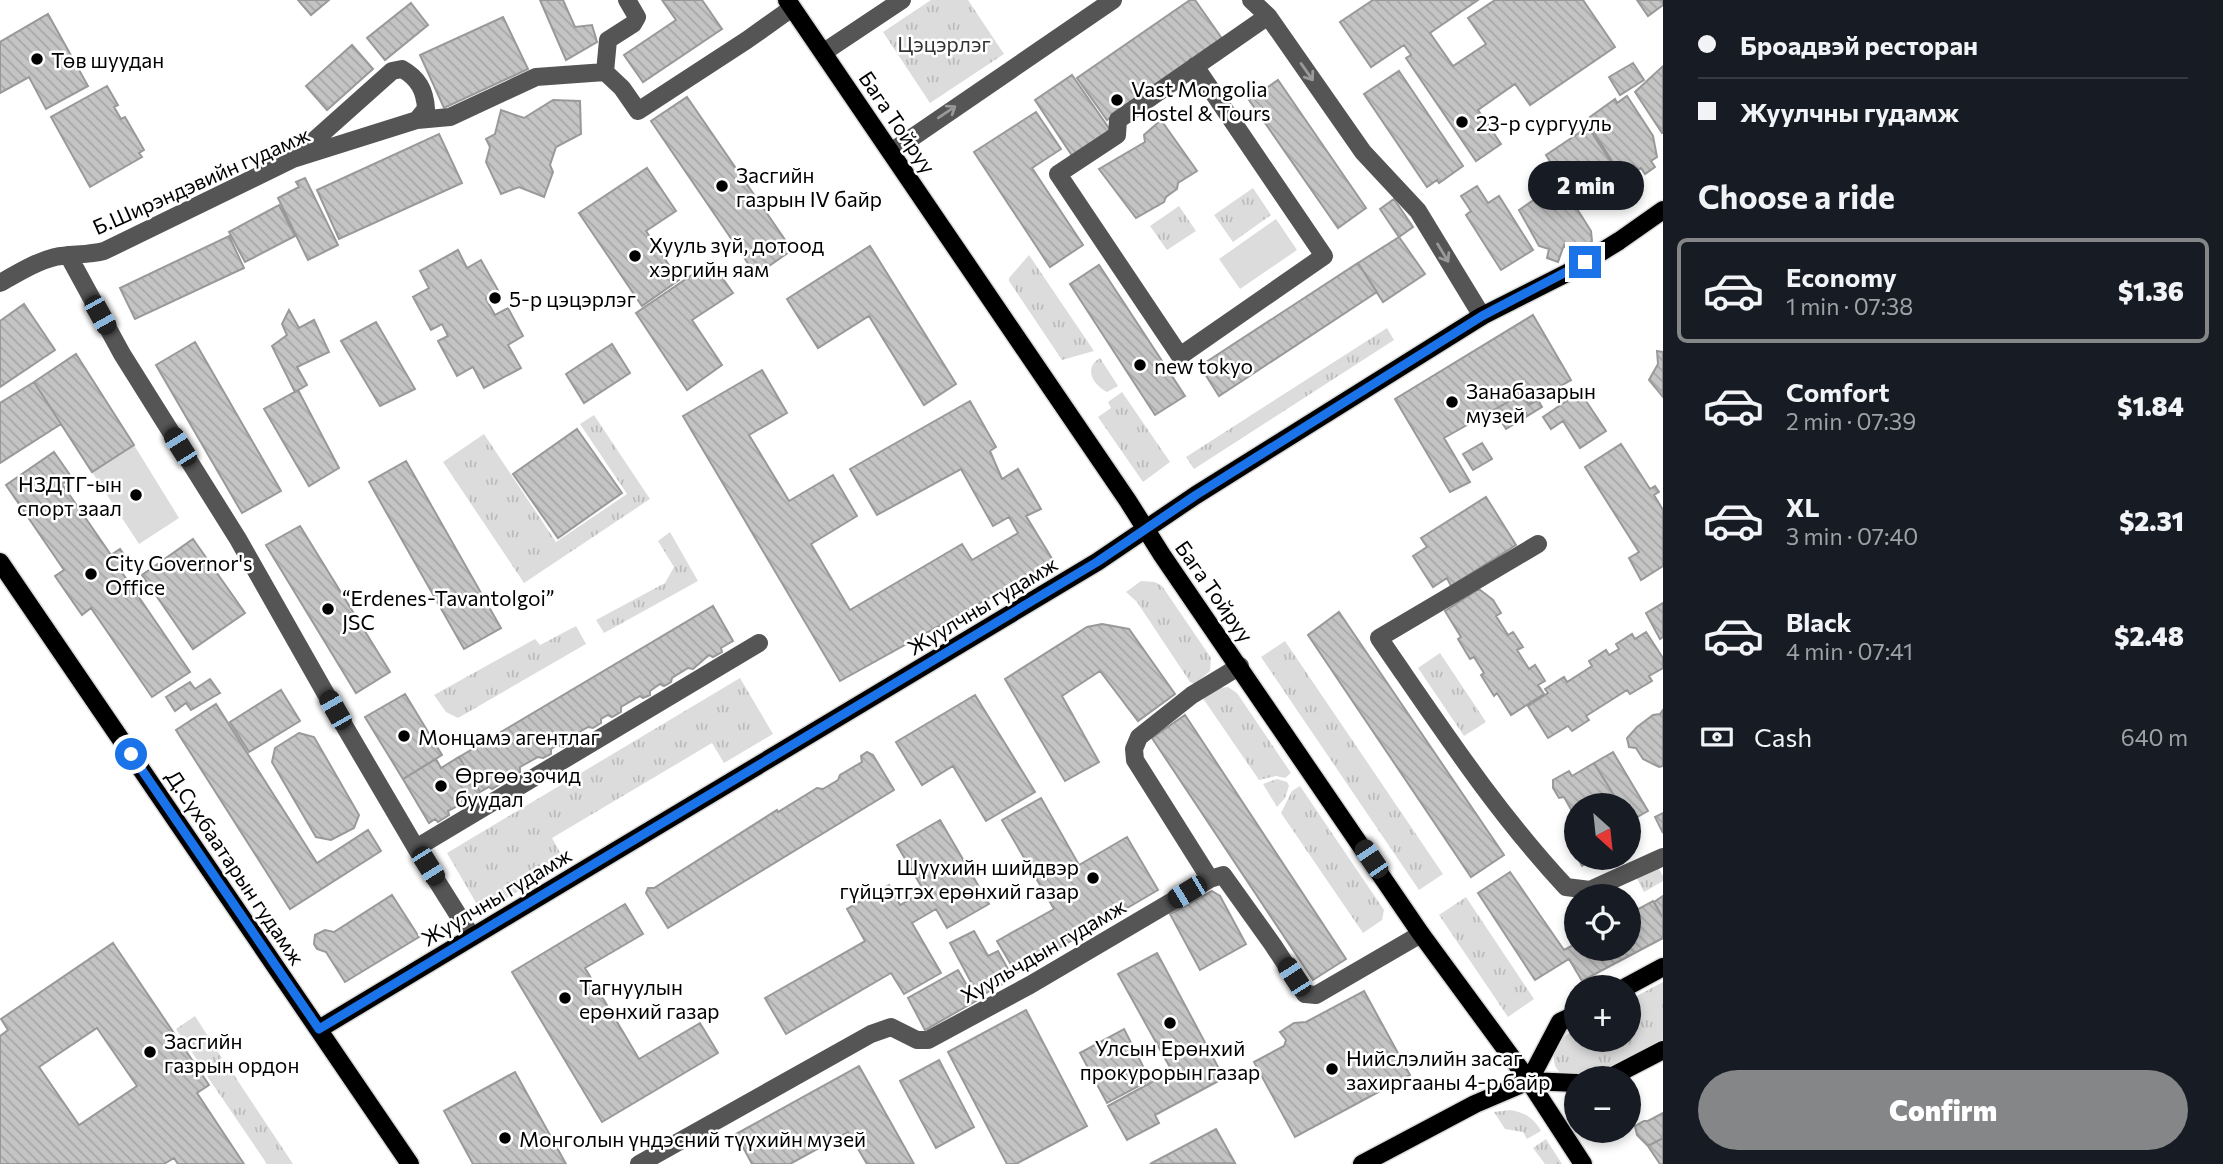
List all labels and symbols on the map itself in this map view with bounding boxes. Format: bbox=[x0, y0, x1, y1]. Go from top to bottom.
park label: Цэцэрлэг bbox=[897, 31, 991, 56]
place label: Төв шуудан bbox=[51, 47, 164, 72]
marker: Төв шуудан bbox=[29, 51, 45, 67]
one-way arrow bbox=[1300, 62, 1314, 81]
street label: Бага Тойруу bbox=[855, 66, 942, 178]
place label: Vast Mongolia Hostel & Tours bbox=[1131, 76, 1271, 125]
marker: Vast Mongolia Hostel & Tours bbox=[1109, 92, 1125, 108]
one-way arrow bbox=[937, 105, 956, 120]
place label: 23-р сургууль bbox=[1476, 110, 1612, 135]
marker: 23-р сургууль bbox=[1454, 114, 1470, 130]
street label: Б.Ширэндэвийн гудамж bbox=[89, 121, 314, 239]
callout: 2 min bbox=[1527, 160, 1643, 210]
place label: Засгийн газрын IV байр bbox=[736, 162, 882, 211]
marker: Засгийн газрын IV байр bbox=[714, 178, 730, 194]
place label: Хууль зүй, дотоод хэргийн яам bbox=[649, 232, 824, 281]
one-way arrow bbox=[1437, 242, 1451, 262]
route end bbox=[1569, 246, 1601, 278]
marker: Хууль зүй, дотоод хэргийн яам bbox=[627, 248, 643, 264]
place label: 5-р цэцэрлэг bbox=[509, 286, 636, 311]
marker: 5-р цэцэрлэг bbox=[487, 290, 503, 306]
car bbox=[81, 292, 120, 338]
place label: new tokyo bbox=[1154, 353, 1253, 378]
marker: new tokyo bbox=[1132, 357, 1148, 373]
place label: Занабазарын музей bbox=[1466, 378, 1596, 427]
marker: Занабазарын музей bbox=[1444, 394, 1460, 410]
car bbox=[160, 424, 201, 470]
place label: НЗДТГ-ын спорт заал bbox=[17, 471, 122, 520]
marker: НЗДТГ-ын спорт заал bbox=[128, 487, 144, 503]
street label: Бага Тойруу bbox=[1171, 535, 1259, 647]
place label: City Governor's Office bbox=[105, 550, 252, 599]
street label: Жуулчны гудамж bbox=[902, 550, 1062, 660]
marker: City Governor's Office bbox=[83, 566, 99, 582]
place label: “Erdenes-Tavantolgoi” JSC bbox=[342, 585, 555, 634]
marker: “Erdenes-Tavantolgoi” JSC bbox=[320, 601, 336, 617]
car bbox=[316, 687, 355, 733]
place label: Монцамэ агентлаг bbox=[418, 724, 600, 749]
marker: Монцамэ агентлаг bbox=[396, 728, 412, 744]
route start bbox=[115, 738, 147, 770]
place label: Өргөө зочид буудал bbox=[455, 762, 581, 811]
street label: Д.Сүхбаатарын гудамж bbox=[161, 765, 311, 969]
marker: Өргөө зочид буудал bbox=[433, 778, 449, 794]
north arrow bbox=[1564, 793, 1642, 870]
car bbox=[1351, 836, 1392, 882]
street label: Жуулчны гудамж bbox=[416, 841, 576, 951]
car bbox=[408, 843, 449, 889]
place label: Шүүхийн шийдвэр гүйцэтгэх ерөнхий газар bbox=[839, 854, 1079, 903]
marker: Шүүхийн шийдвэр гүйцэтгэх ерөнхий газар bbox=[1085, 870, 1101, 886]
car bbox=[1164, 872, 1211, 912]
street label: Хуульчдын гудамж bbox=[956, 892, 1130, 1007]
car bbox=[1274, 954, 1315, 1000]
place label: Тагнуулын ерөнхий газар bbox=[579, 974, 720, 1023]
marker: Тагнуулын ерөнхий газар bbox=[557, 990, 573, 1006]
marker: Улсын Ерөнхий прокурорын газар bbox=[1162, 1015, 1178, 1031]
place label: Засгийн газрын ордон bbox=[164, 1028, 299, 1077]
place label: Улсын Ерөнхий прокурорын газар bbox=[1080, 1035, 1260, 1084]
marker: Засгийн газрын ордон bbox=[142, 1044, 158, 1060]
place label: Нийслэлийн засаг захиргааны 4-р байр bbox=[1346, 1045, 1550, 1094]
marker: Нийслэлийн засаг захиргааны 4-р байр bbox=[1324, 1061, 1340, 1077]
place label: Монголын үндэсний түүхийн музей bbox=[519, 1126, 866, 1151]
marker: Монголын үндэсний түүхийн музей bbox=[497, 1130, 513, 1146]

